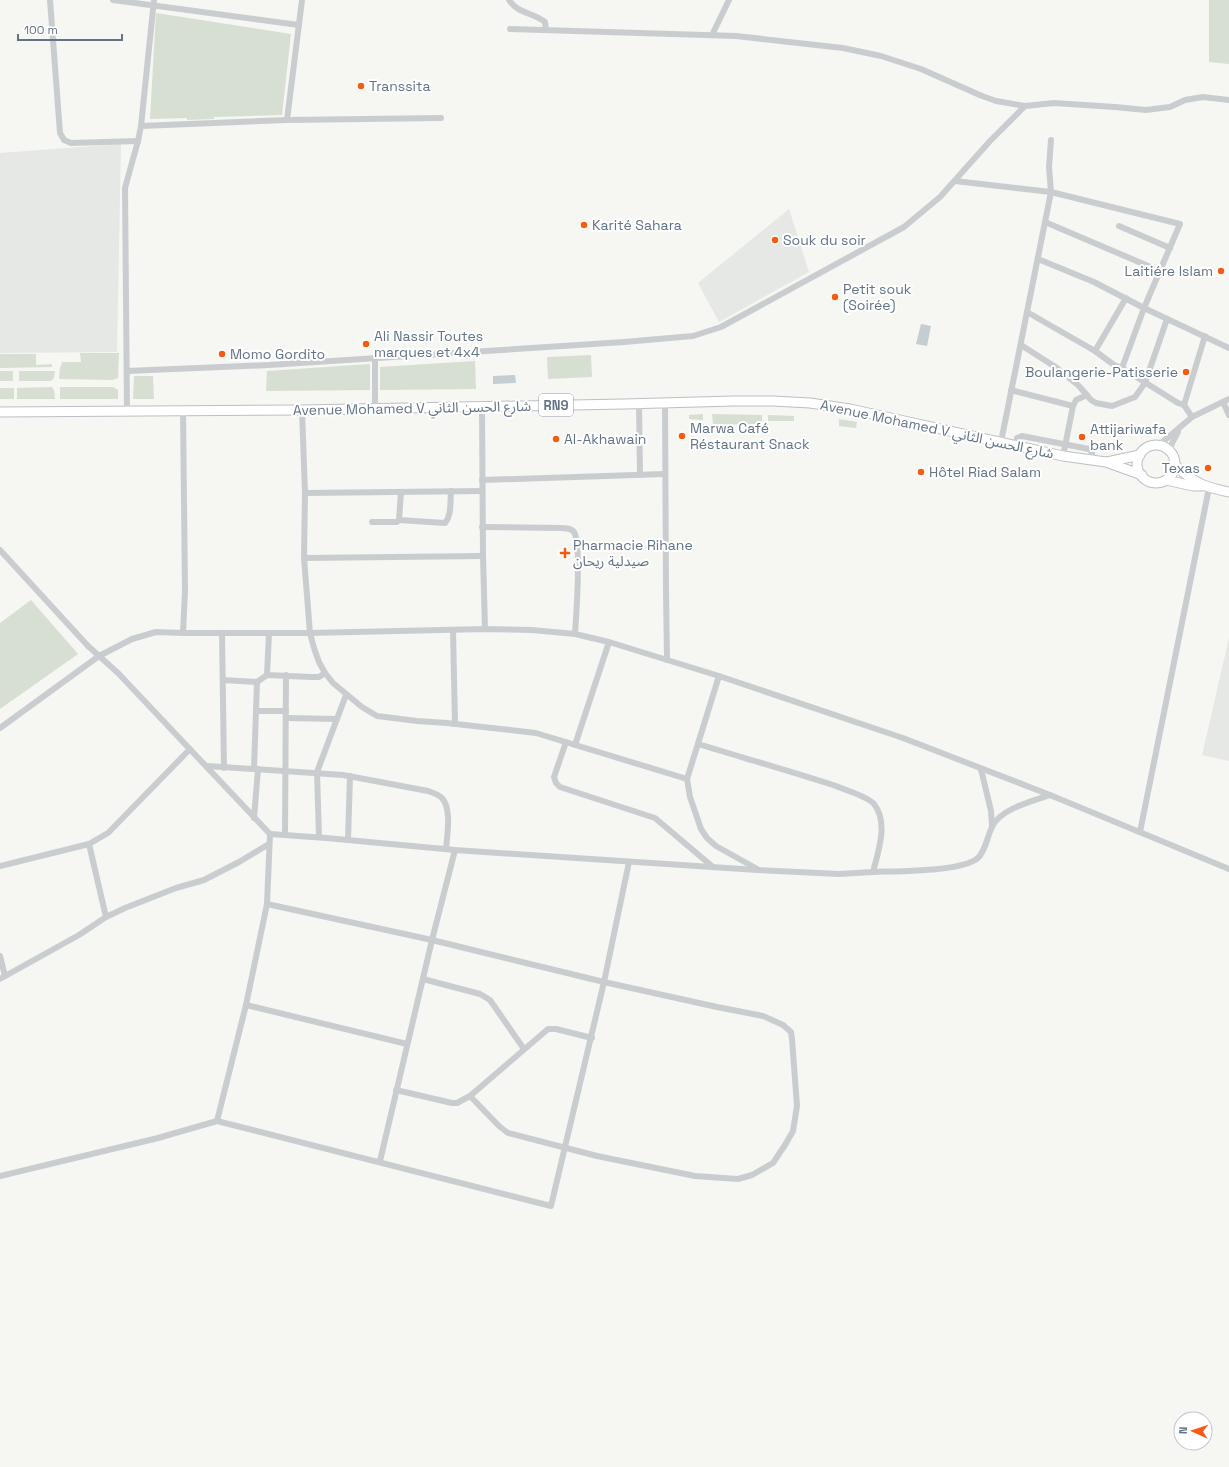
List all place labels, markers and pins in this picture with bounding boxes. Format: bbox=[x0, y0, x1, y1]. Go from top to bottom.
place label: Transsita bbox=[369, 77, 430, 95]
marker: Transsita bbox=[356, 81, 366, 91]
place label: Karité Sahara bbox=[592, 216, 682, 234]
marker: Karité Sahara bbox=[579, 220, 589, 230]
place label: Souk du soir bbox=[783, 231, 866, 249]
marker: Souk du soir bbox=[770, 235, 780, 245]
place label: Laitiére Islam bbox=[1124, 262, 1213, 280]
marker: Laitiére Islam bbox=[1216, 266, 1226, 276]
place label: Petit souk (Soirée) bbox=[843, 280, 912, 314]
marker: Petit souk (Soirée) bbox=[830, 292, 840, 302]
place label: Ali Nassir Toutes marques et 4x4 bbox=[374, 327, 483, 361]
marker: Ali Nassir Toutes marques et 4x4 bbox=[361, 339, 371, 349]
place label: Momo Gordito bbox=[230, 345, 325, 363]
marker: Momo Gordito bbox=[217, 349, 227, 359]
place label: Boulangerie-Patisserie bbox=[1025, 363, 1178, 381]
marker: Boulangerie-Patisserie bbox=[1181, 367, 1191, 377]
place label: Marwa Café Réstaurant Snack bbox=[690, 419, 810, 453]
place label: Attijariwafa bank bbox=[1090, 420, 1166, 454]
place label: Al-Akhawain bbox=[564, 430, 646, 448]
marker: Marwa Café Réstaurant Snack bbox=[677, 431, 687, 441]
marker: Attijariwafa bank bbox=[1077, 432, 1087, 442]
marker: Al-Akhawain bbox=[551, 434, 561, 444]
place label: Texas bbox=[1162, 459, 1200, 477]
place label: Hôtel Riad Salam bbox=[929, 463, 1041, 481]
marker: Texas bbox=[1203, 463, 1213, 473]
marker: Hôtel Riad Salam bbox=[916, 467, 926, 477]
place label: Pharmacie Rihane صيدلية ريحان bbox=[573, 536, 693, 570]
marker: Pharmacie Rihane صيدلية ريحان bbox=[560, 548, 570, 558]

